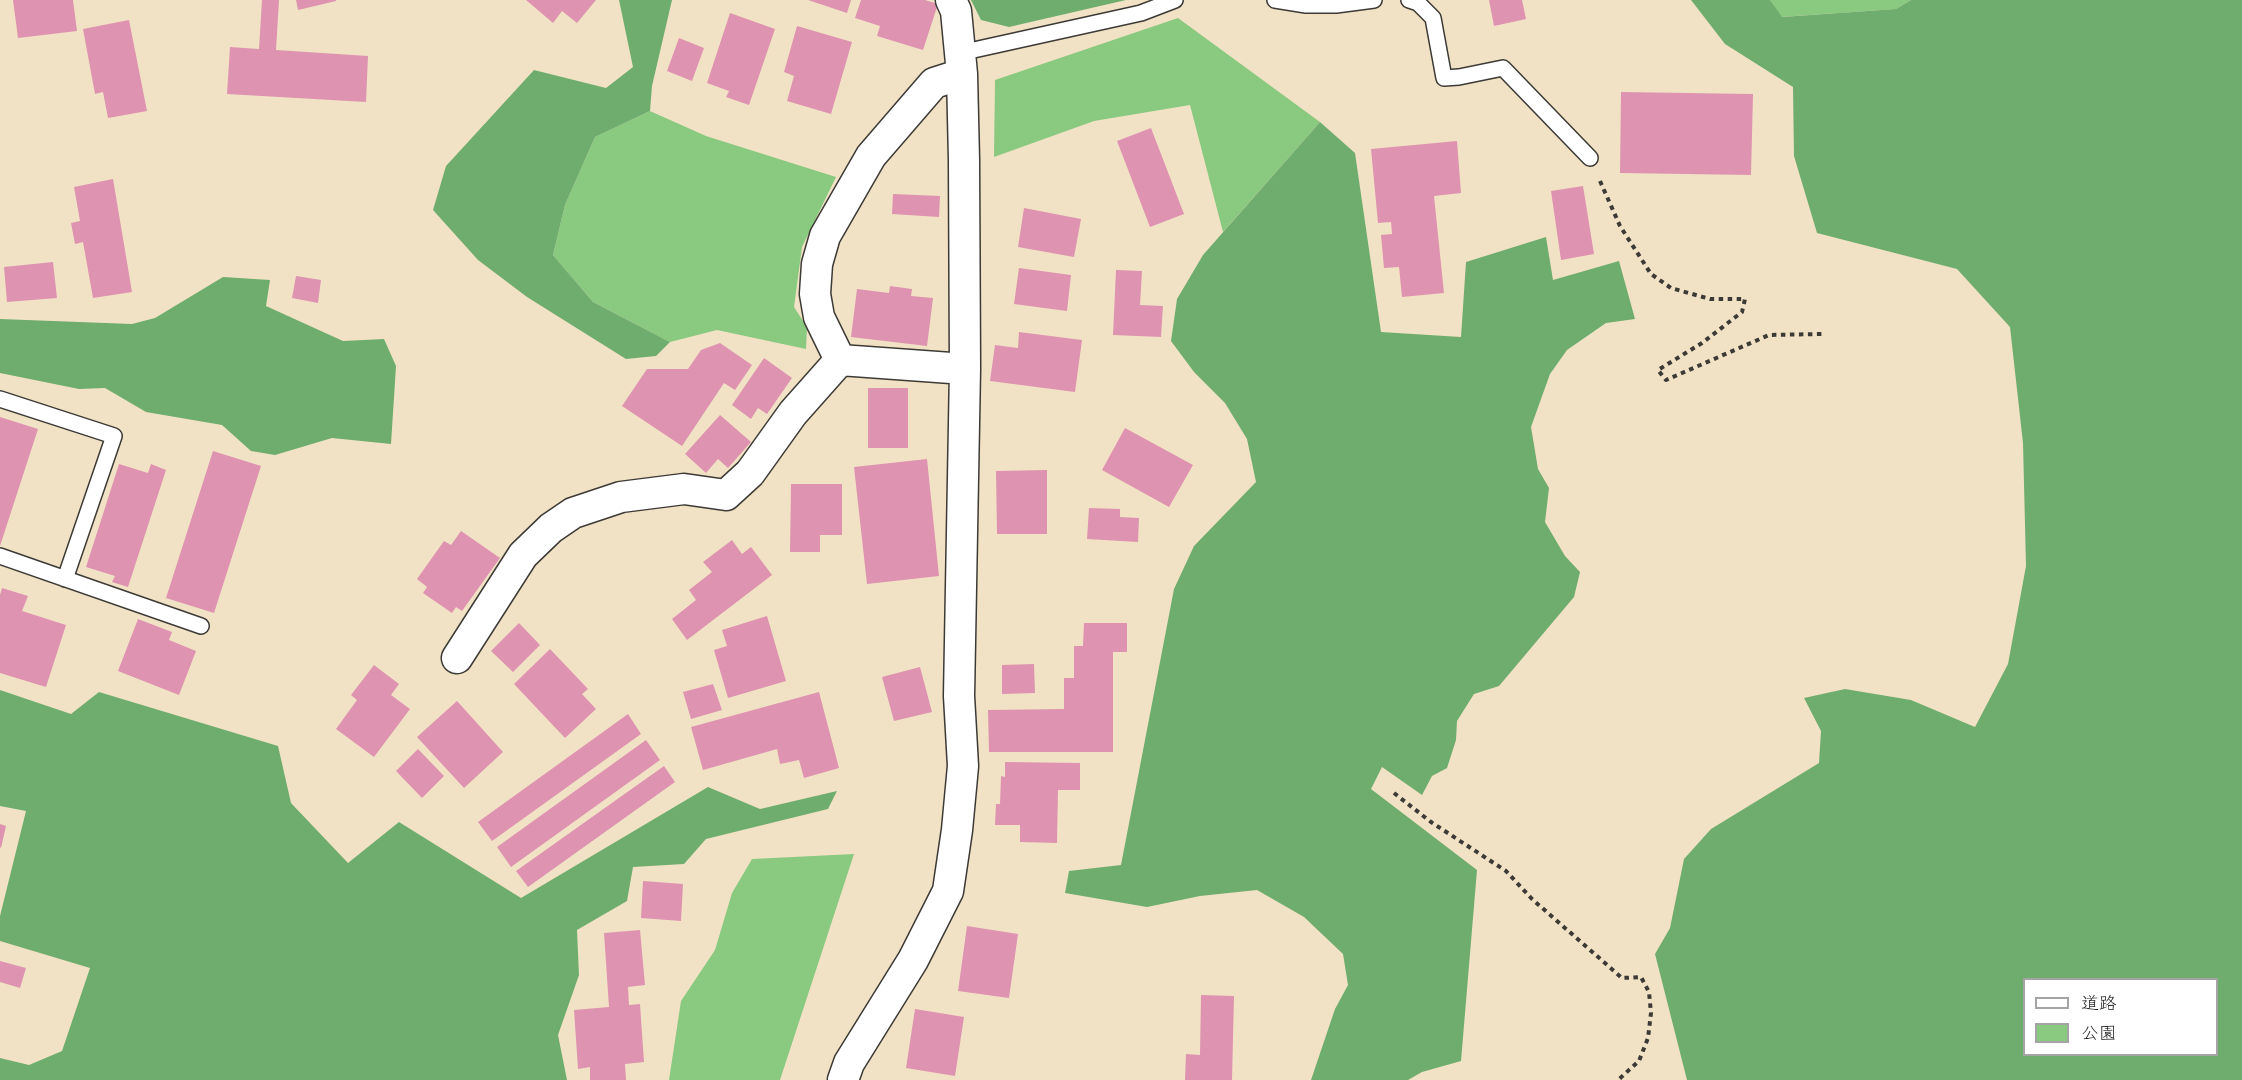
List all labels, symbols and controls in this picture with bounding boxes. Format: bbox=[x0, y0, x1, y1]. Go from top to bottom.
legend bbox=[2023, 978, 2218, 1056]
text: 道路 bbox=[2081, 987, 2117, 1019]
text: 公園 bbox=[2081, 1017, 2117, 1049]

